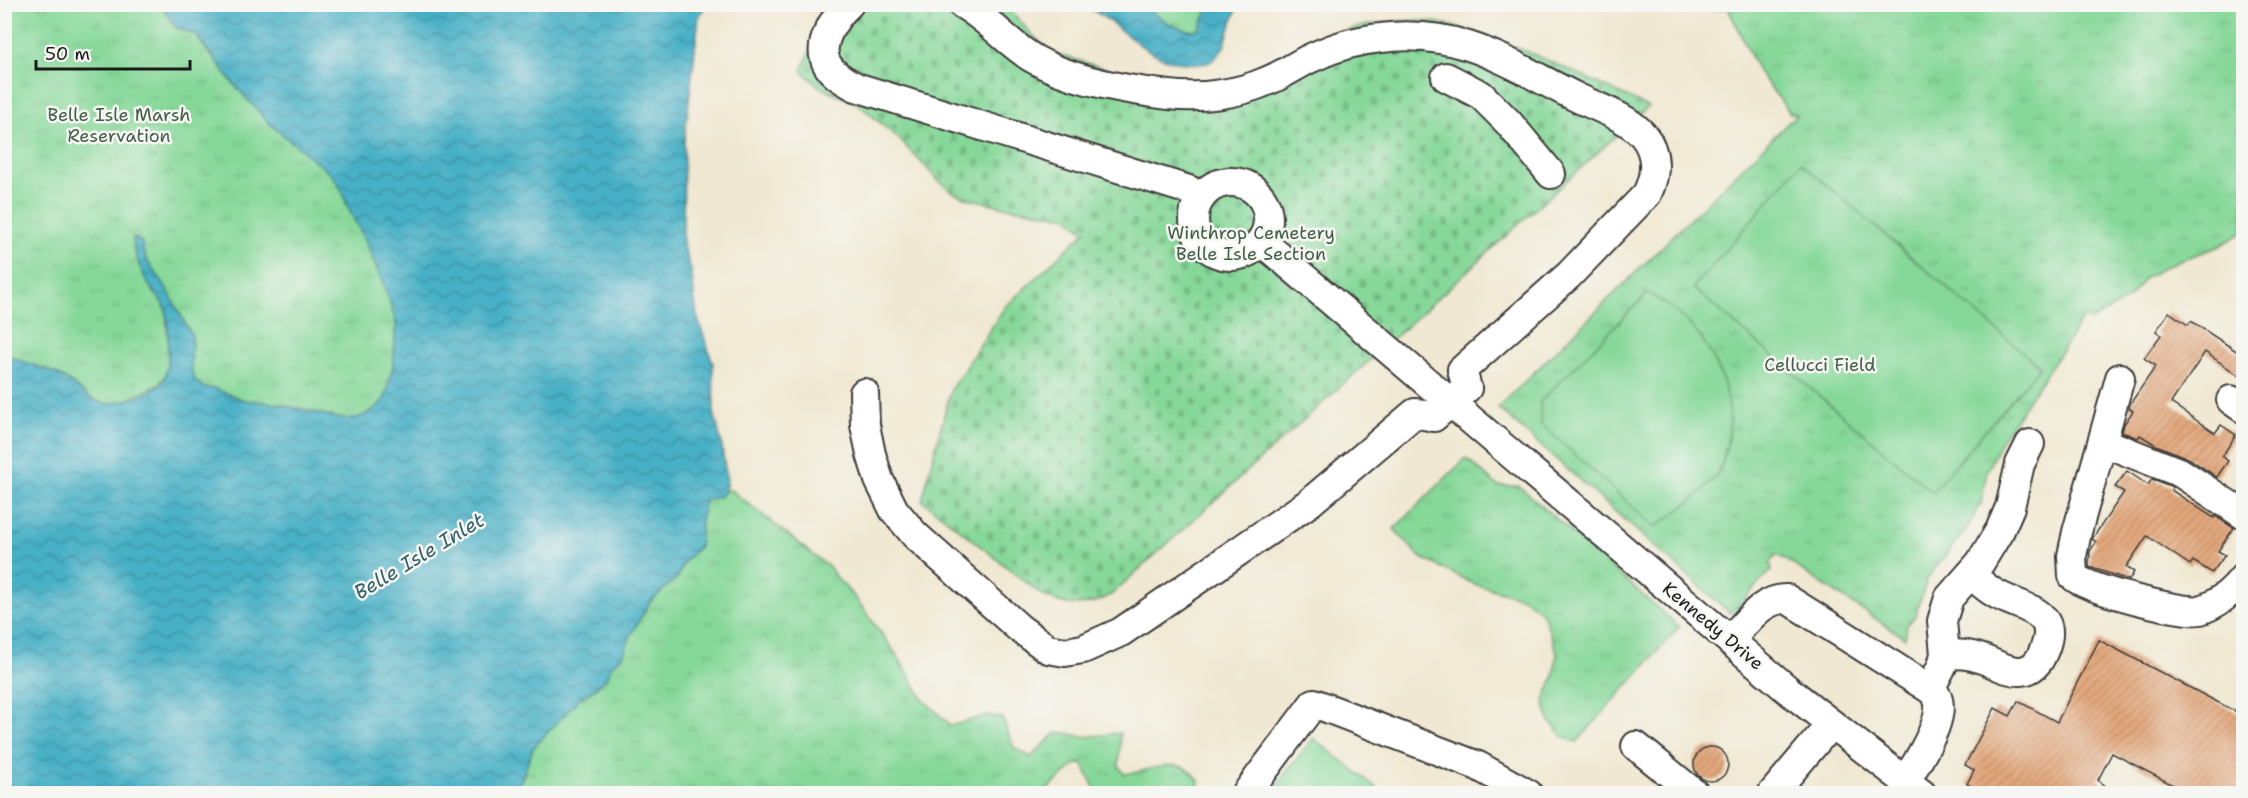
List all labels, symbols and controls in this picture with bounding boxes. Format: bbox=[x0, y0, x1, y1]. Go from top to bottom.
scale bar bbox=[36, 33, 190, 71]
text: 50 m bbox=[45, 42, 90, 66]
park label: Belle Isle Marsh Reservation bbox=[47, 103, 191, 148]
park label: Winthrop Cemetery Belle Isle Section bbox=[1167, 221, 1335, 266]
park label: Cellucci Field bbox=[1764, 353, 1876, 377]
water label: Belle Isle Inlet bbox=[349, 507, 489, 605]
street label: Kennedy Drive bbox=[1657, 577, 1769, 675]

